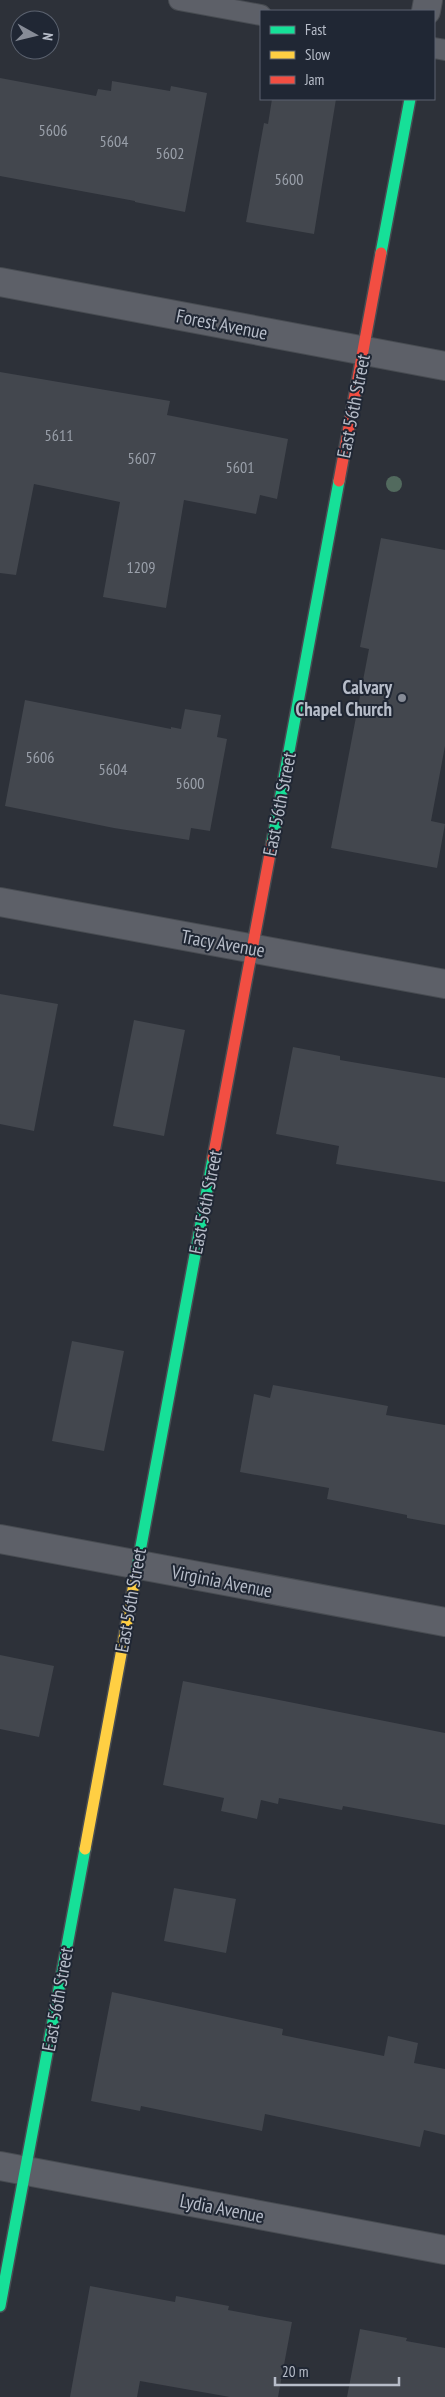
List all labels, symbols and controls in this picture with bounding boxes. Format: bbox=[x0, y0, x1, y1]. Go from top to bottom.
north arrow bbox=[10, 10, 60, 60]
legend bbox=[260, 10, 435, 100]
text: Fast bbox=[305, 20, 326, 39]
text: N bbox=[38, 32, 57, 42]
text: Slow bbox=[305, 45, 330, 64]
text: Jam bbox=[304, 70, 324, 89]
house number: 5606 bbox=[39, 120, 67, 140]
house number: 5604 bbox=[100, 131, 128, 151]
house number: 5602 bbox=[156, 143, 184, 163]
house number: 5600 bbox=[275, 169, 303, 189]
street label: Forest Avenue bbox=[174, 303, 270, 345]
street label: East 56th Street bbox=[331, 351, 375, 460]
house number: 5611 bbox=[45, 425, 73, 445]
house number: 5607 bbox=[128, 448, 156, 468]
house number: 5601 bbox=[226, 457, 254, 477]
house number: 1209 bbox=[127, 557, 155, 577]
place label: Calvary Chapel Church bbox=[296, 675, 392, 721]
marker: Calvary Chapel Church bbox=[396, 692, 408, 704]
house number: 5606 bbox=[26, 747, 54, 767]
street label: East 56th Street bbox=[257, 749, 301, 858]
house number: 5604 bbox=[99, 759, 127, 779]
house number: 5600 bbox=[176, 773, 204, 793]
street label: Tracy Avenue bbox=[179, 924, 267, 962]
street label: East 56th Street bbox=[183, 1147, 227, 1256]
street label: East 56th Street bbox=[109, 1545, 151, 1654]
street label: Virginia Avenue bbox=[169, 1559, 275, 1603]
street label: East 56th Street bbox=[36, 1944, 78, 2053]
street label: Lydia Avenue bbox=[178, 2188, 266, 2228]
scale bar bbox=[275, 2354, 399, 2386]
text: 20 m bbox=[282, 2362, 308, 2381]

